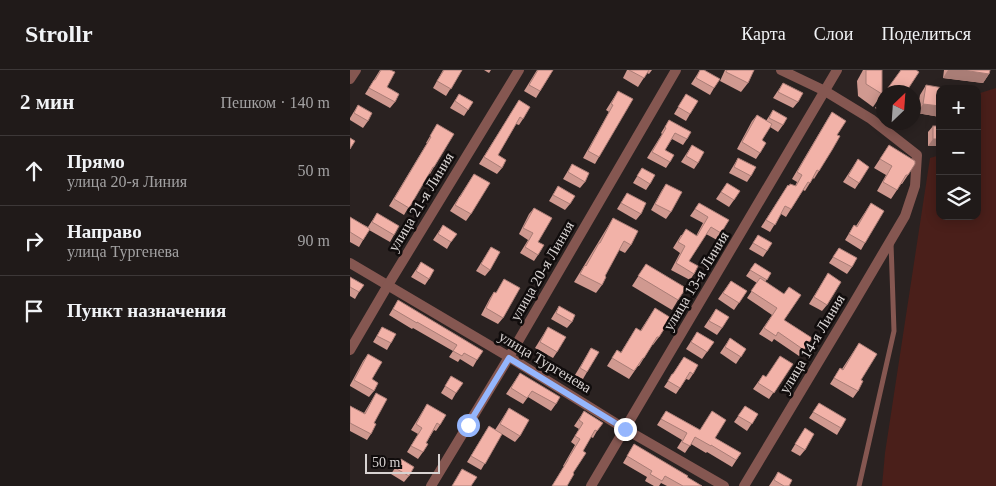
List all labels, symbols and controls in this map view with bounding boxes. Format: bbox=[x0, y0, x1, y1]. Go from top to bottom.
text: Strollr bbox=[25, 21, 93, 47]
text: Карта bbox=[741, 24, 786, 44]
text: Слои bbox=[814, 24, 853, 44]
text: Поделиться bbox=[881, 24, 971, 44]
north arrow bbox=[876, 85, 921, 130]
map controls bbox=[936, 85, 981, 220]
button: + bbox=[936, 85, 981, 130]
text: 2 мин bbox=[20, 90, 74, 114]
text: Пешком · 140 m bbox=[220, 94, 330, 111]
button: − bbox=[936, 130, 981, 175]
street label: улица 21-я Линия bbox=[385, 150, 457, 254]
text: Прямо bbox=[67, 151, 125, 172]
icon: ahead bbox=[20, 157, 48, 185]
text: 50 m bbox=[298, 162, 330, 179]
text: улица 20-я Линия bbox=[67, 173, 187, 190]
button: layers bbox=[936, 175, 981, 220]
street label: улица 20-я Линия bbox=[507, 218, 577, 324]
text: Направо bbox=[67, 221, 142, 242]
icon: right bbox=[20, 227, 48, 255]
street label: улица 13-я Линия bbox=[660, 229, 732, 333]
text: 90 m bbox=[298, 232, 330, 249]
text: улица Тургенева bbox=[67, 243, 179, 260]
street label: улица 14-я Линия bbox=[776, 292, 848, 396]
icon: arrive bbox=[20, 297, 48, 325]
text: Пункт назначения bbox=[67, 300, 226, 321]
street label: улица Тургенева bbox=[496, 328, 594, 396]
route start bbox=[457, 414, 480, 437]
route end bbox=[614, 418, 637, 441]
scale bar bbox=[365, 451, 440, 474]
text: 50 m bbox=[372, 455, 400, 470]

